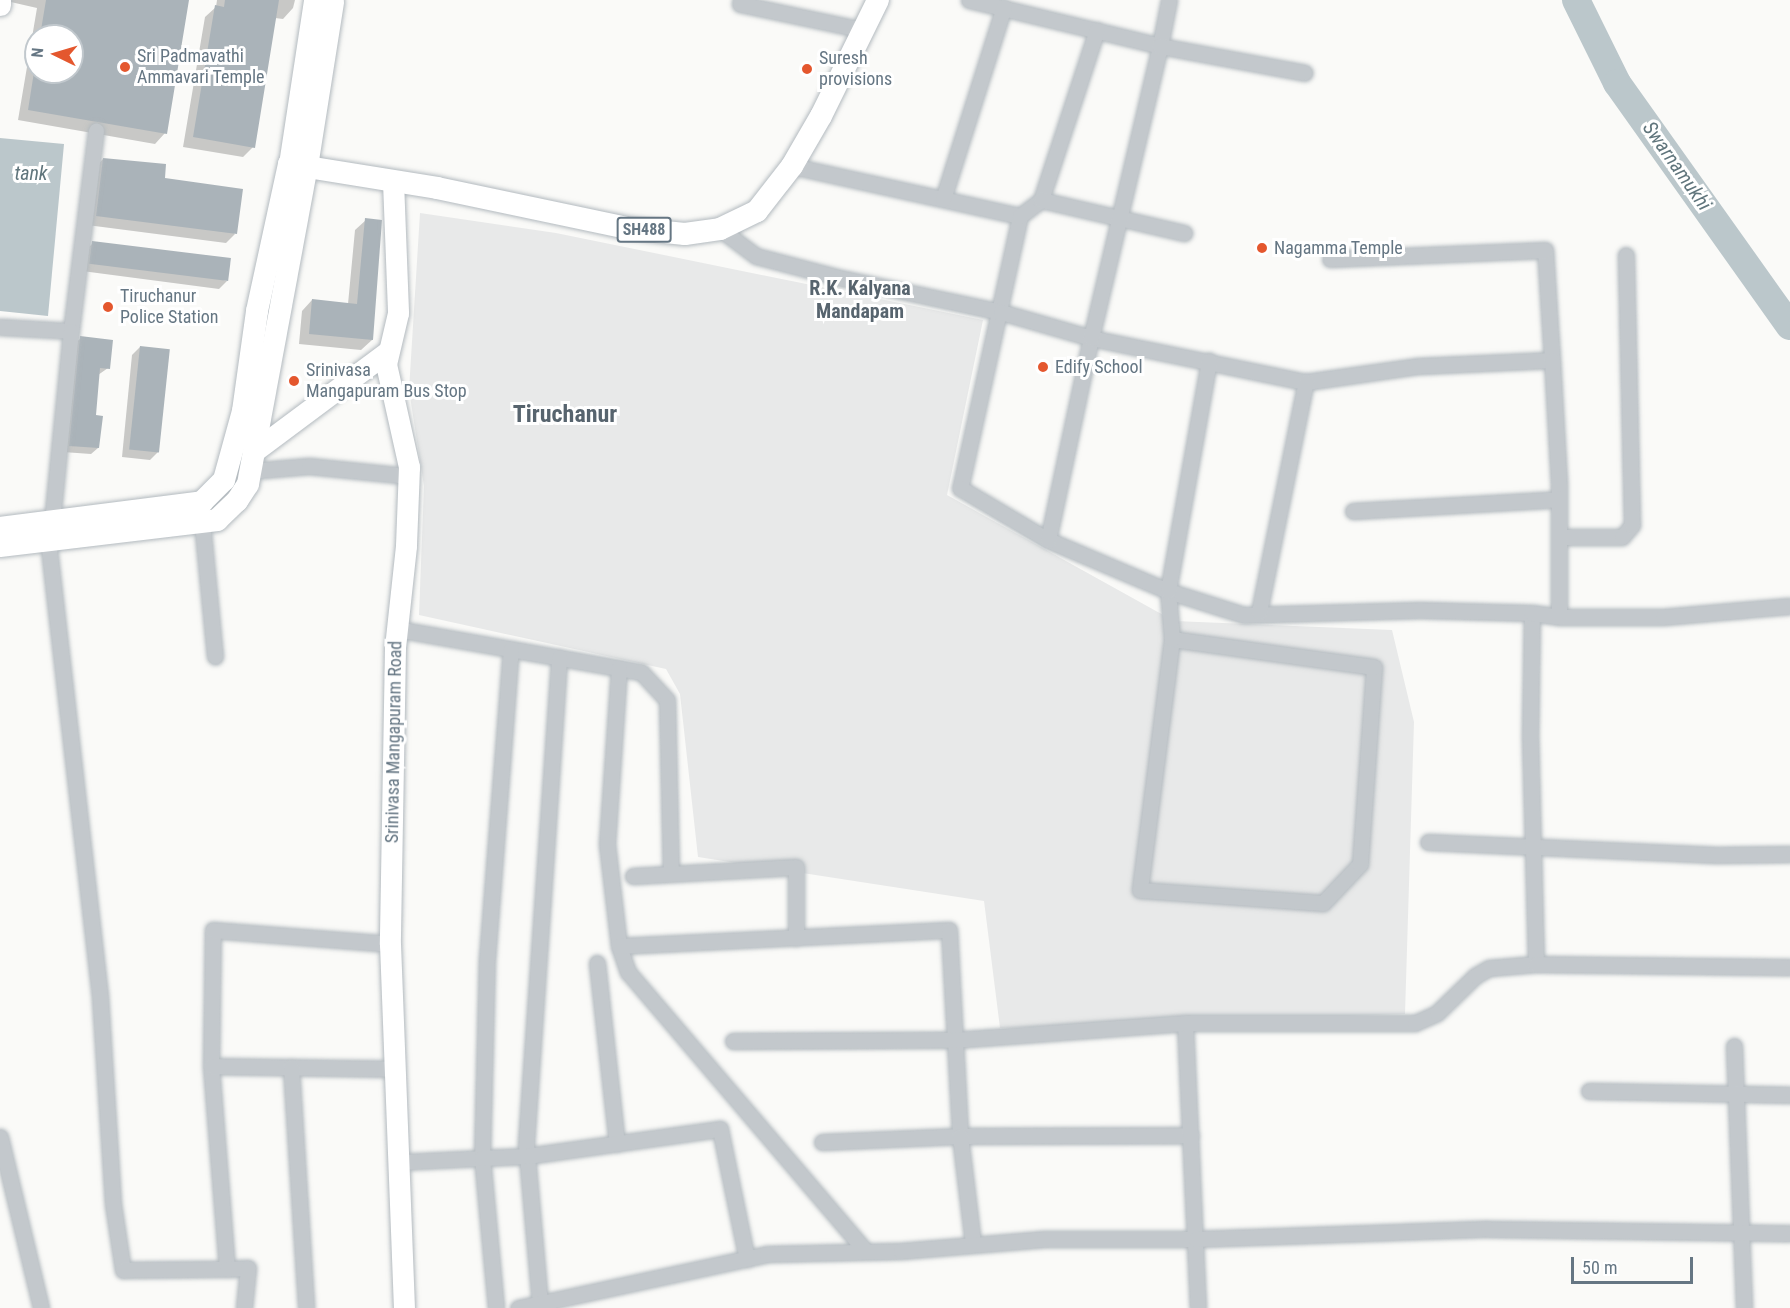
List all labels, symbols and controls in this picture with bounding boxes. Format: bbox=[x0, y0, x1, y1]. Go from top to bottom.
north arrow bbox=[24, 24, 84, 84]
place label: Sri Padmavathi Ammavari Temple bbox=[137, 46, 265, 88]
text: N bbox=[28, 47, 47, 58]
place label: Suresh provisions bbox=[819, 48, 892, 90]
marker: Sri Padmavathi Ammavari Temple bbox=[118, 60, 132, 74]
marker: Suresh provisions bbox=[800, 62, 814, 76]
water label: Swarnamukhi bbox=[1638, 117, 1716, 215]
water label: tank bbox=[14, 161, 48, 185]
road number: SH488 bbox=[616, 217, 672, 243]
place label: Nagamma Temple bbox=[1274, 237, 1403, 259]
marker: Nagamma Temple bbox=[1255, 241, 1269, 255]
district label: R.K. Kalyana Mandapam bbox=[809, 276, 911, 323]
place label: Tiruchanur Police Station bbox=[120, 286, 219, 328]
marker: Tiruchanur Police Station bbox=[101, 300, 115, 314]
place label: Edify School bbox=[1055, 356, 1143, 378]
place label: Srinivasa Mangapuram Bus Stop bbox=[306, 360, 467, 403]
marker: Edify School bbox=[1036, 360, 1050, 374]
marker: Srinivasa Mangapuram Bus Stop bbox=[287, 374, 301, 388]
district label: Tiruchanur bbox=[513, 401, 617, 429]
street label: Srinivasa Mangapuram Road bbox=[381, 641, 407, 843]
scale bar bbox=[1574, 1245, 1696, 1283]
text: 50 m bbox=[1582, 1257, 1617, 1278]

